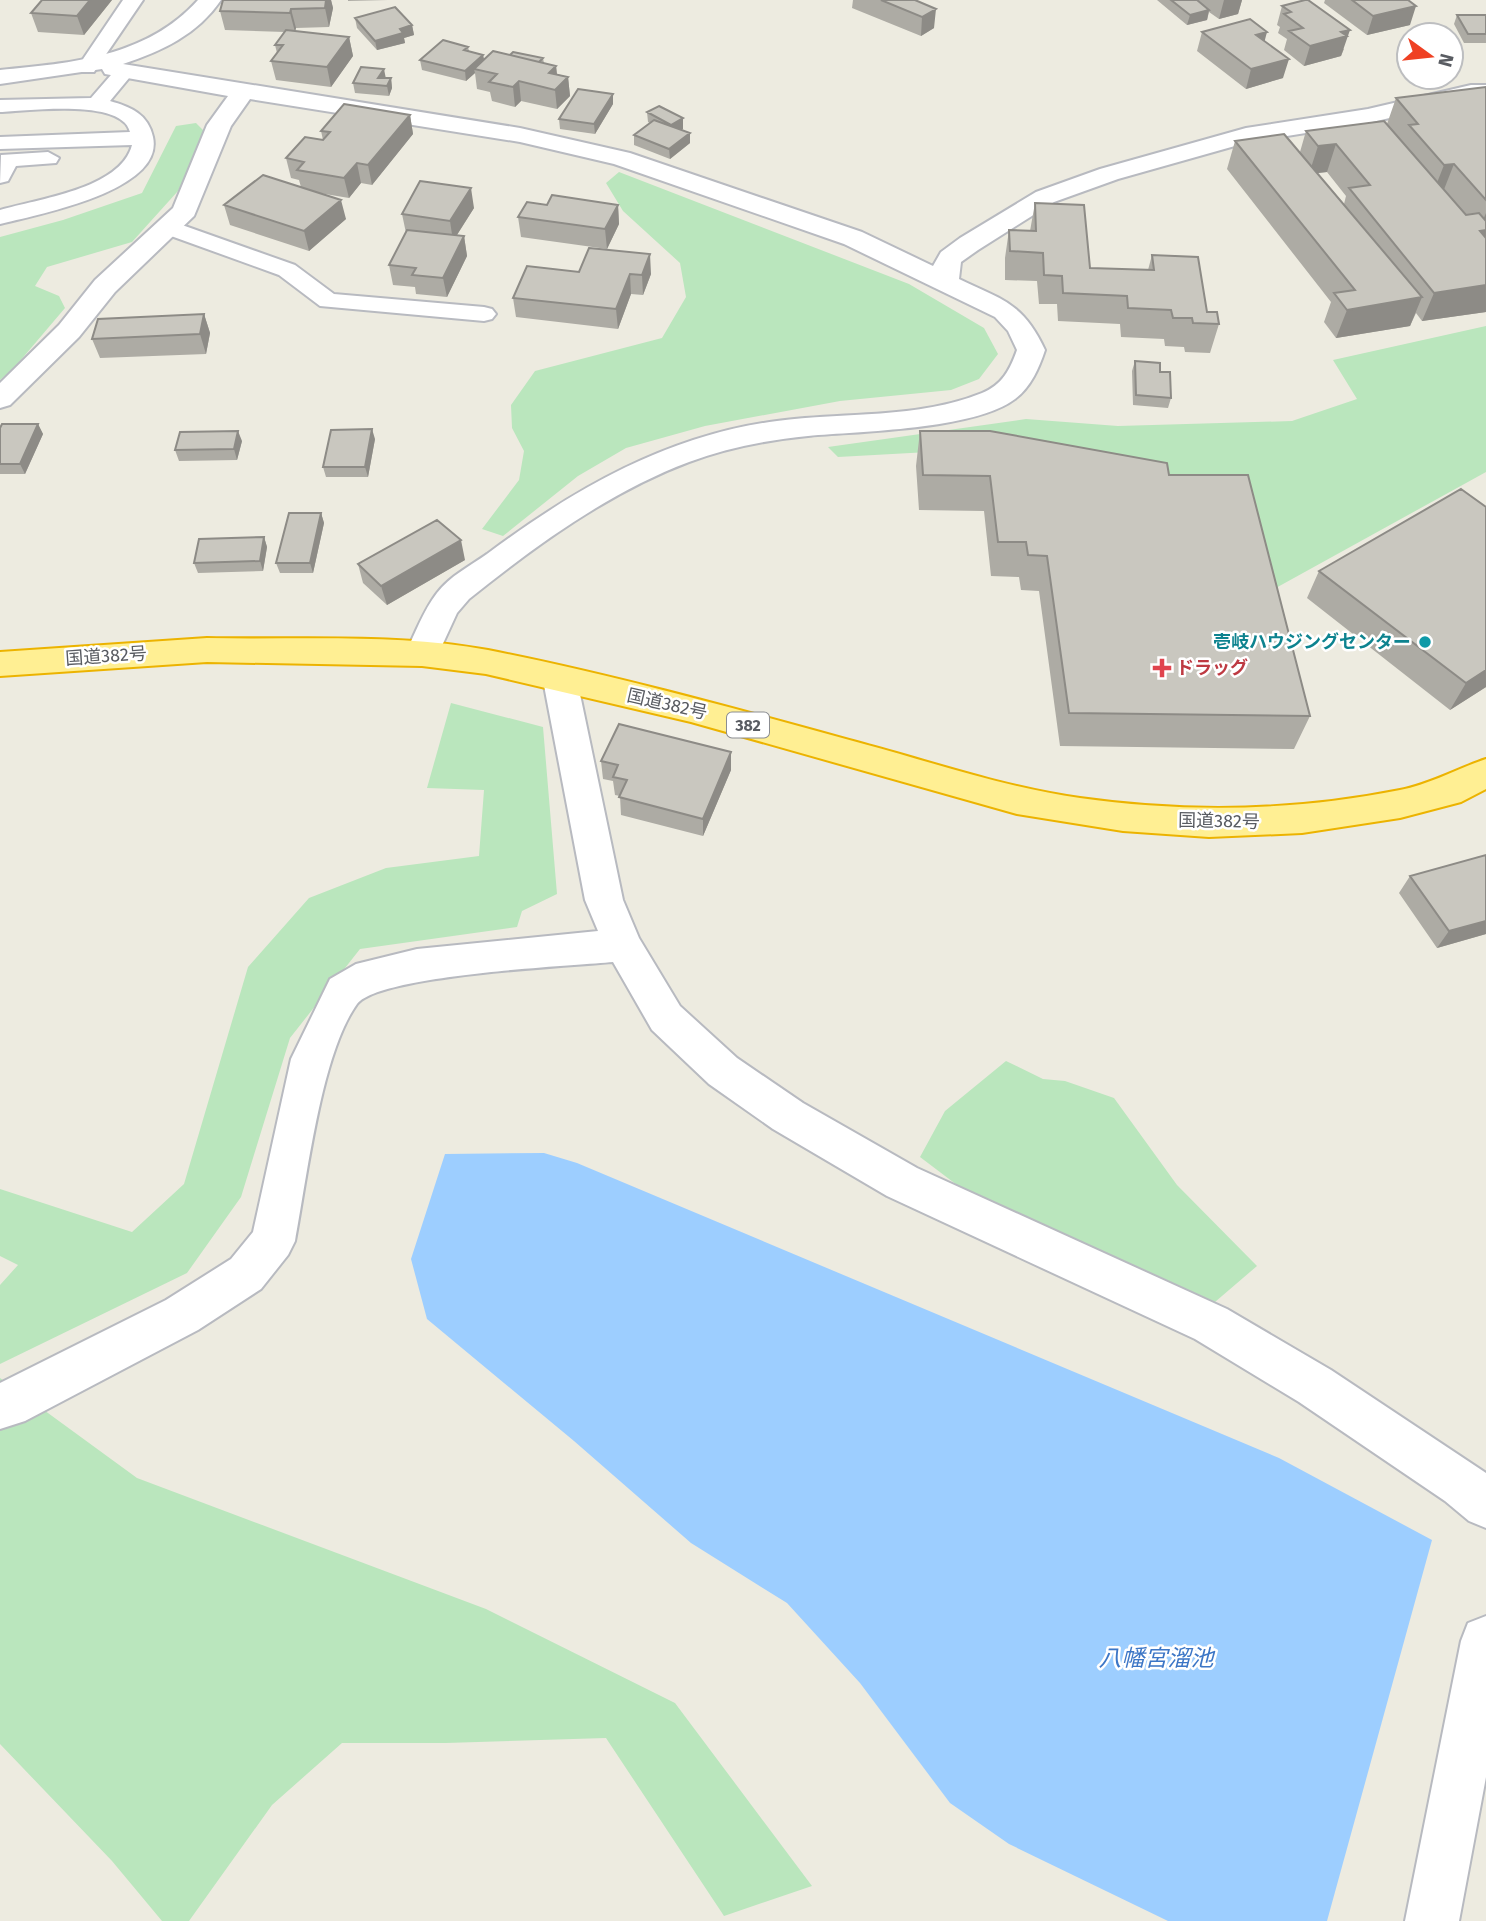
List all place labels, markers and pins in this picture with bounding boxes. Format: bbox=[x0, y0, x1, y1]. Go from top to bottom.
place label: 壱岐ハウジングセンター bbox=[1213, 631, 1411, 653]
marker: 壱岐ハウジングセンター bbox=[1417, 634, 1433, 650]
place label: ドラッグ bbox=[1176, 657, 1248, 679]
marker: ドラッグ bbox=[1154, 660, 1170, 676]

